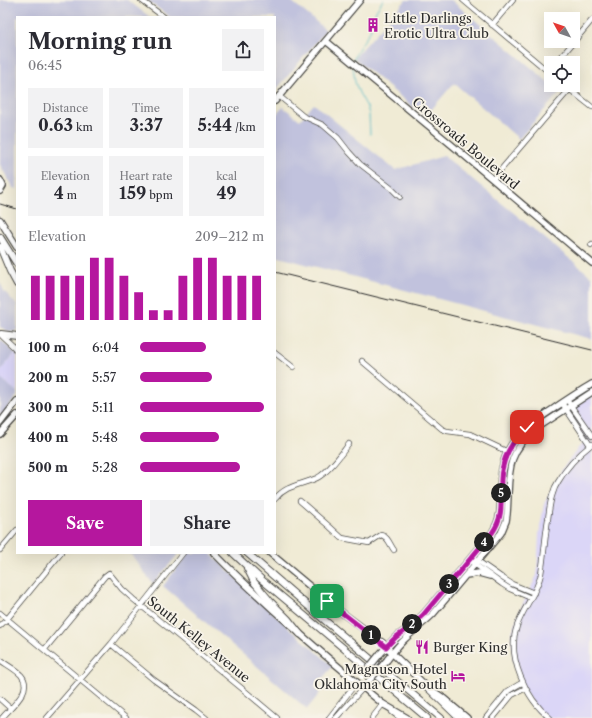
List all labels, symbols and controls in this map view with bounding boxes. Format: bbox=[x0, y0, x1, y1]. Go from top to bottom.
place label: Little Darlings Erotic Ultra Club bbox=[384, 10, 489, 41]
north arrow bbox=[544, 12, 580, 48]
map controls bbox=[544, 12, 580, 92]
building icon: Little Darlings Erotic Ultra Club bbox=[365, 17, 381, 33]
text: Morning run bbox=[28, 28, 172, 55]
button: share bbox=[222, 29, 264, 71]
button: locate bbox=[544, 56, 580, 92]
text: 06:45 bbox=[28, 57, 62, 73]
street label: Crossroads Boulevard bbox=[409, 94, 523, 192]
text: Distance bbox=[43, 101, 88, 115]
text: Time bbox=[132, 101, 160, 115]
text: Pace bbox=[214, 101, 239, 115]
text: 0.63 bbox=[38, 115, 73, 135]
text: 3:37 bbox=[129, 115, 163, 135]
text: 5:44 bbox=[198, 115, 232, 135]
text: km bbox=[73, 120, 93, 134]
text: /km bbox=[232, 120, 256, 134]
text: Elevation bbox=[41, 169, 90, 183]
text: Heart rate bbox=[119, 169, 173, 183]
text: kcal bbox=[216, 169, 237, 183]
text: 4 bbox=[54, 183, 64, 203]
text: 159 bbox=[119, 183, 146, 203]
text: 49 bbox=[217, 183, 237, 203]
text: m bbox=[64, 188, 77, 202]
text: bpm bbox=[146, 188, 173, 202]
text: Elevation bbox=[28, 228, 86, 244]
text: 209–212 m bbox=[195, 228, 264, 244]
text: 100 m bbox=[28, 339, 67, 355]
text: 6:04 bbox=[92, 339, 119, 355]
text: 200 m bbox=[28, 369, 68, 385]
text: 5:57 bbox=[92, 369, 116, 385]
text: 300 m bbox=[28, 399, 68, 415]
text: 5:11 bbox=[92, 399, 114, 415]
pin bbox=[510, 410, 544, 444]
icon: check bbox=[516, 416, 538, 438]
text: 400 m bbox=[28, 429, 68, 445]
text: 5:48 bbox=[92, 429, 118, 445]
text: 500 m bbox=[28, 459, 68, 475]
text: 5:28 bbox=[92, 459, 118, 475]
pin: 5 bbox=[491, 483, 511, 503]
text: 5 bbox=[498, 486, 504, 500]
button: Save bbox=[28, 500, 142, 546]
button: Share bbox=[150, 500, 264, 546]
pin: 4 bbox=[474, 532, 494, 552]
text: 4 bbox=[481, 535, 487, 549]
pin: 3 bbox=[439, 574, 459, 594]
text: 3 bbox=[446, 577, 452, 591]
pin bbox=[310, 584, 344, 618]
icon: arrive bbox=[316, 590, 338, 612]
street label: South Kelley Avenue bbox=[144, 593, 254, 685]
pin: 2 bbox=[402, 614, 422, 634]
text: 2 bbox=[409, 617, 415, 631]
pin: 1 bbox=[361, 625, 381, 645]
text: 1 bbox=[369, 628, 373, 642]
restaurant icon: Burger King bbox=[414, 639, 430, 655]
place label: Burger King bbox=[433, 639, 507, 655]
place label: Magnuson Hotel Oklahoma City South bbox=[314, 661, 447, 692]
hotel icon: Magnuson Hotel Oklahoma City South bbox=[450, 668, 466, 684]

